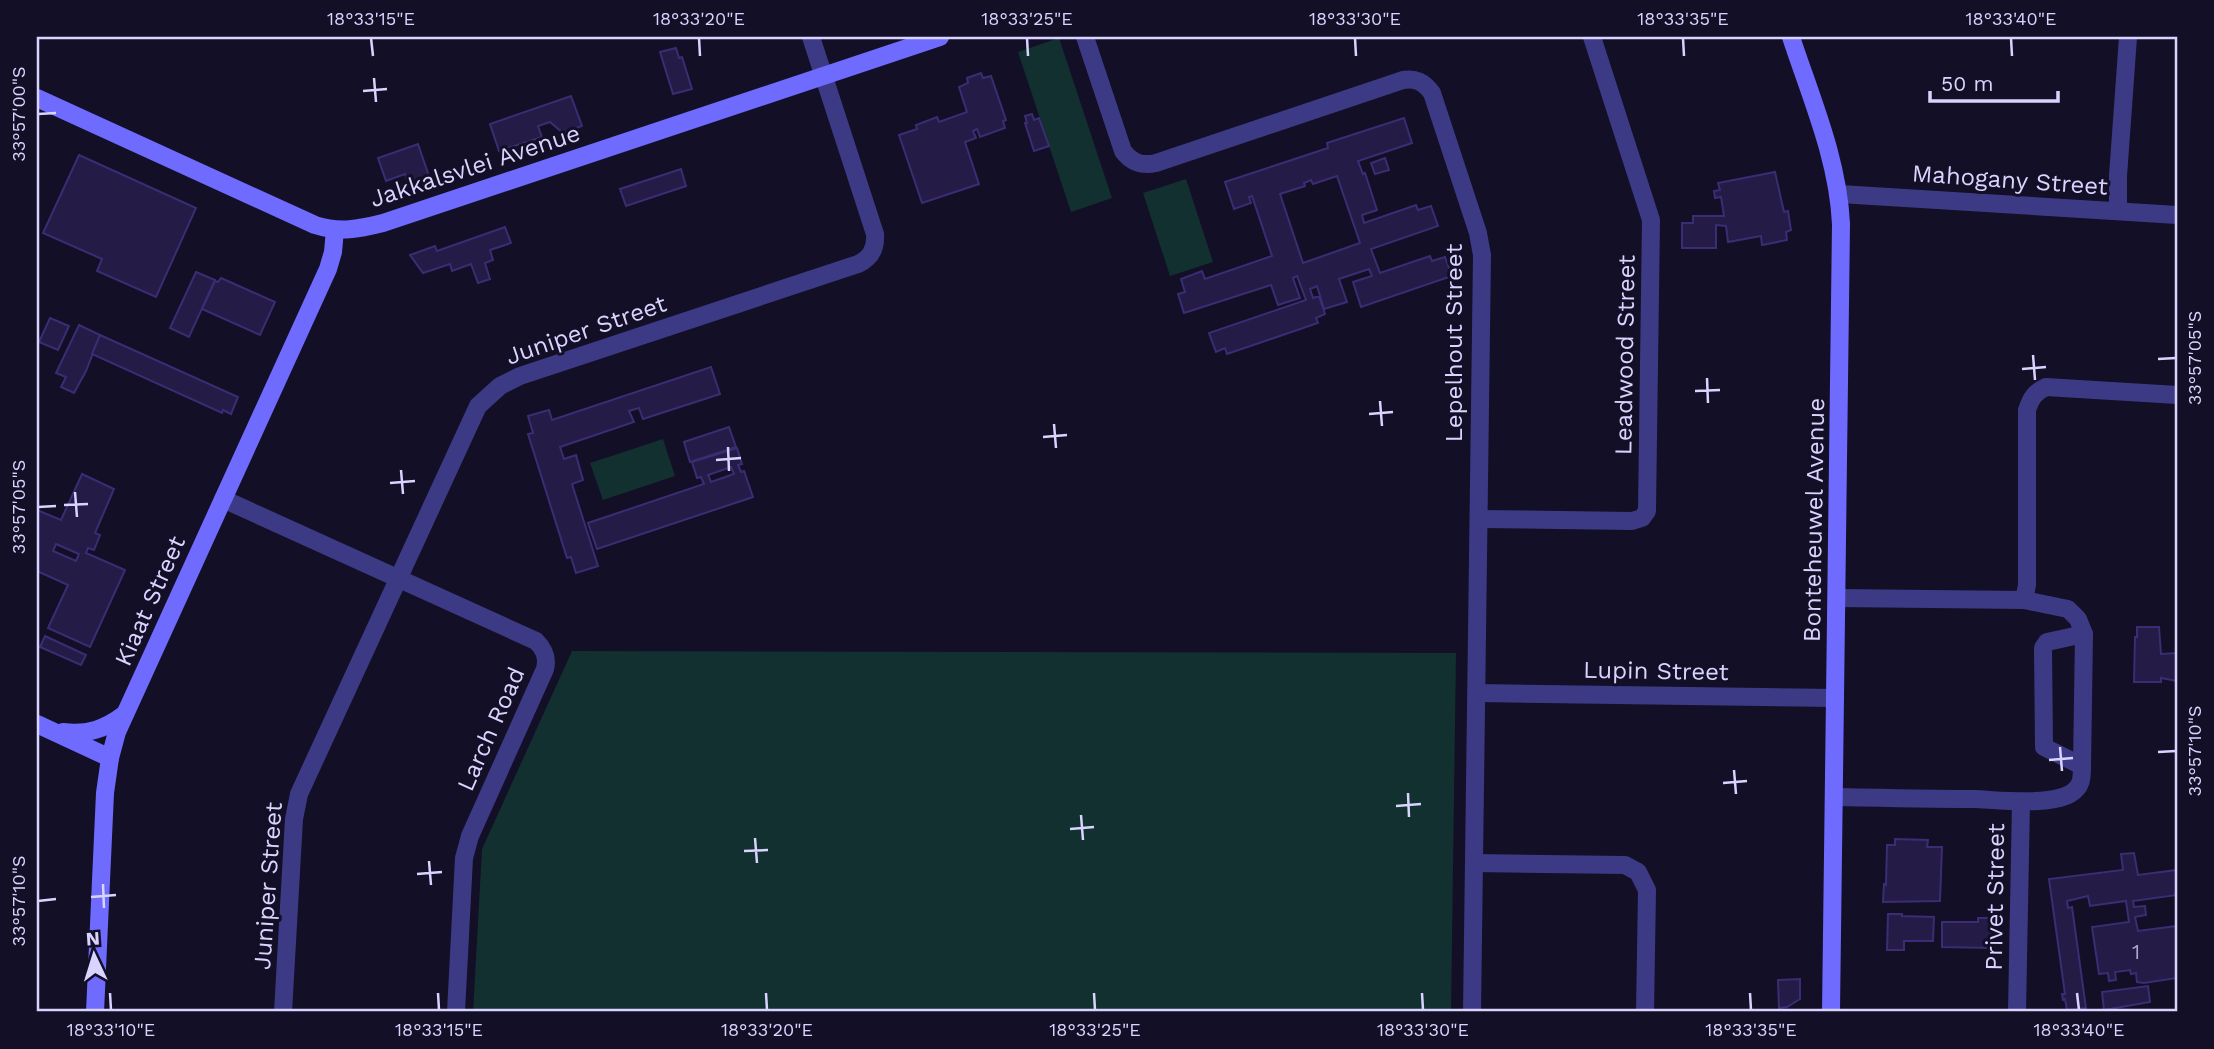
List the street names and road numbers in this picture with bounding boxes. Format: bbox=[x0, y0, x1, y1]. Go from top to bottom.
street label: Jakkalsvlei Avenue bbox=[366, 119, 584, 213]
street label: Mahogany Street bbox=[1911, 159, 2109, 201]
street label: Lepelhout Street bbox=[1440, 244, 1468, 442]
street label: Leadwood Street bbox=[1609, 255, 1641, 455]
street label: Juniper Street bbox=[502, 289, 670, 371]
street label: Bonteheuwel Avenue bbox=[1798, 398, 1830, 642]
street label: Kiaat Street bbox=[109, 532, 191, 670]
street label: Lupin Street bbox=[1583, 656, 1729, 686]
street label: Larch Road bbox=[451, 663, 531, 795]
street label: Juniper Street bbox=[248, 801, 288, 971]
street label: Privet Street bbox=[1980, 823, 2010, 971]

